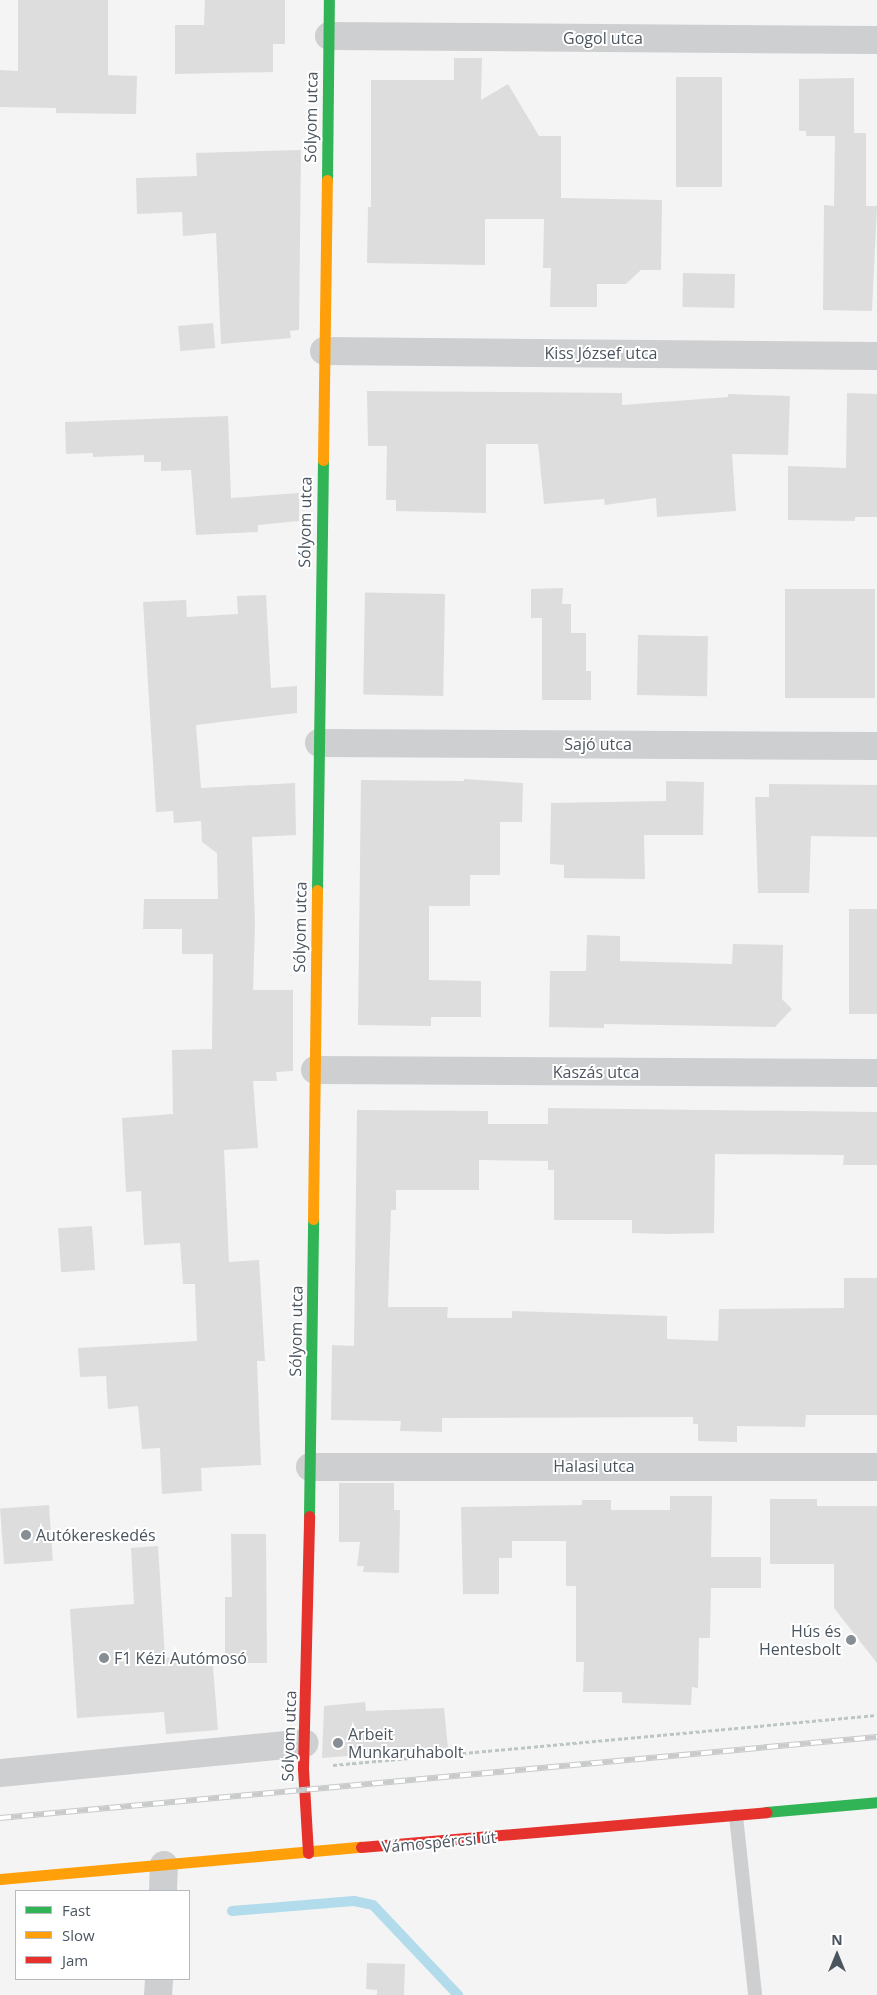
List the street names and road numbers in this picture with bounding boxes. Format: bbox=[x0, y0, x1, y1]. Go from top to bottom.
street label: Gogol utca bbox=[563, 28, 643, 48]
street label: Sólyom utca bbox=[301, 71, 321, 163]
street label: Kiss József utca bbox=[545, 343, 657, 363]
street label: Sólyom utca bbox=[295, 476, 315, 568]
street label: Sajó utca bbox=[564, 734, 632, 754]
street label: Sólyom utca bbox=[290, 881, 310, 973]
street label: Kaszás utca bbox=[553, 1062, 639, 1082]
street label: Sólyom utca bbox=[286, 1285, 306, 1377]
street label: Halasi utca bbox=[553, 1456, 635, 1476]
street label: Sólyom utca bbox=[278, 1690, 300, 1782]
street label: Vámospércsi út bbox=[381, 1827, 497, 1857]

